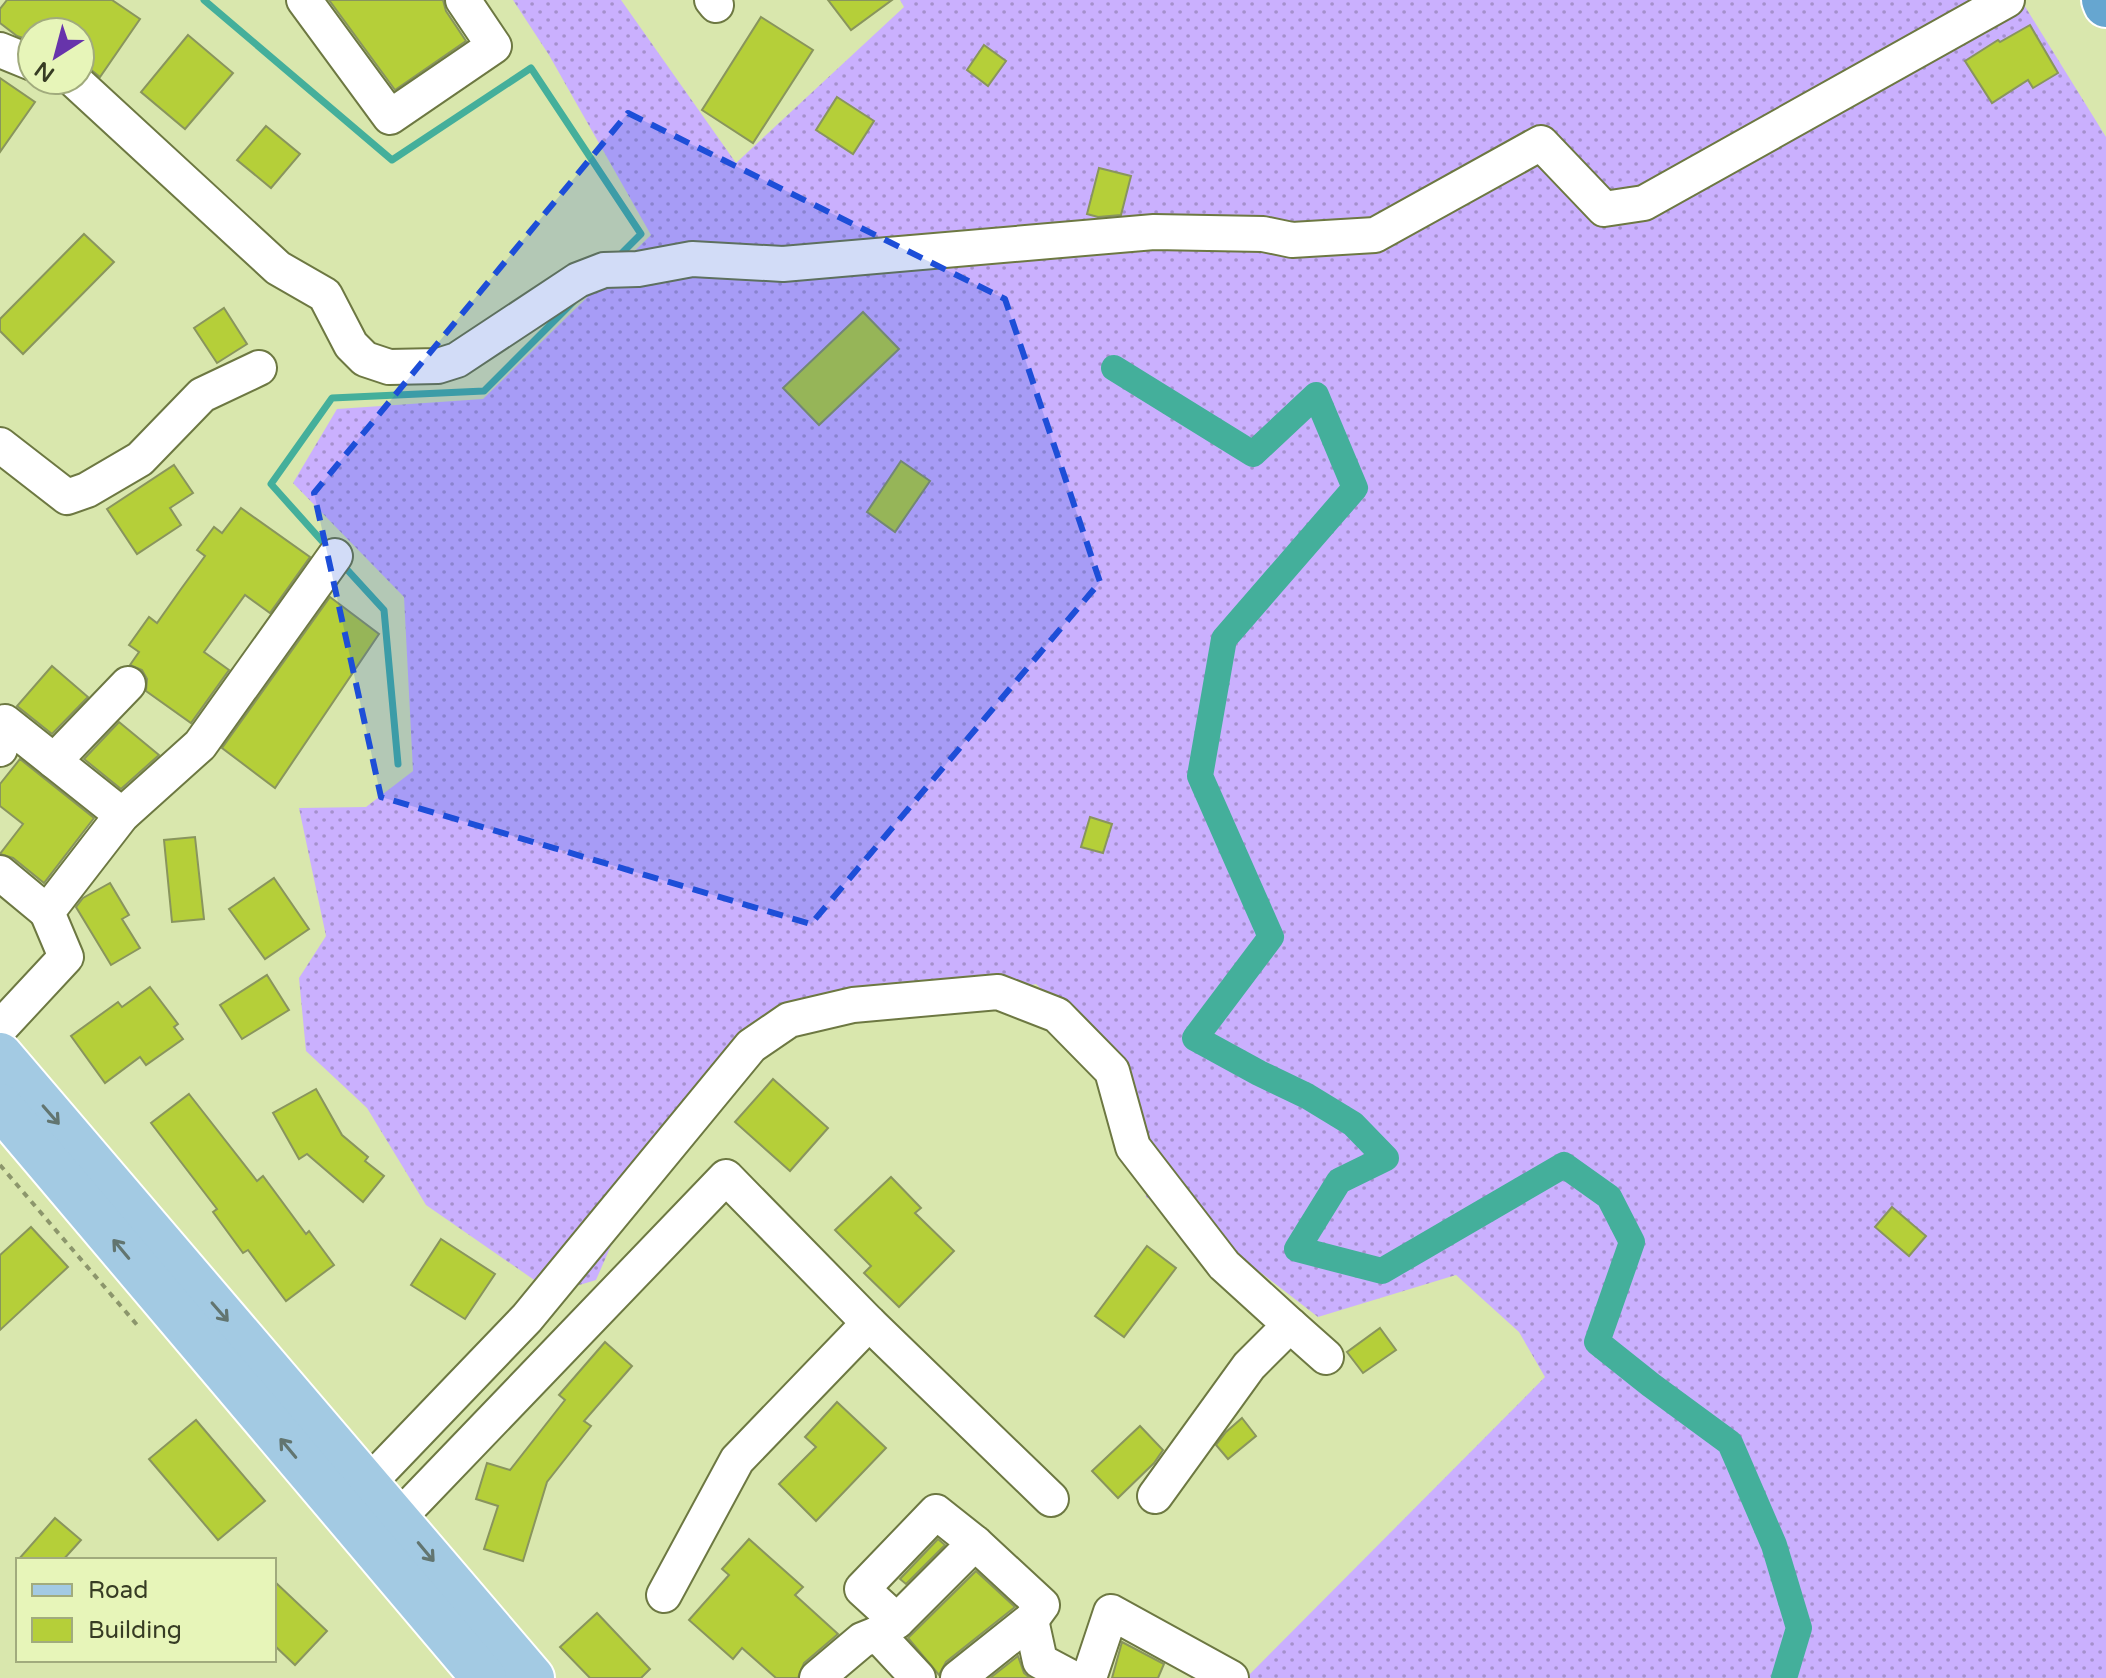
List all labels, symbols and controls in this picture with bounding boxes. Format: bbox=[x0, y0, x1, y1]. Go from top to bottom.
north arrow bbox=[16, 16, 96, 96]
text: N bbox=[30, 56, 60, 87]
one-way arrow bbox=[42, 1104, 60, 1124]
one-way arrow bbox=[112, 1240, 130, 1260]
one-way arrow bbox=[211, 1301, 229, 1322]
one-way arrow bbox=[279, 1438, 297, 1459]
one-way arrow bbox=[417, 1541, 435, 1562]
legend bbox=[16, 1558, 276, 1662]
text: Road bbox=[88, 1576, 148, 1605]
text: Building bbox=[88, 1616, 182, 1645]

